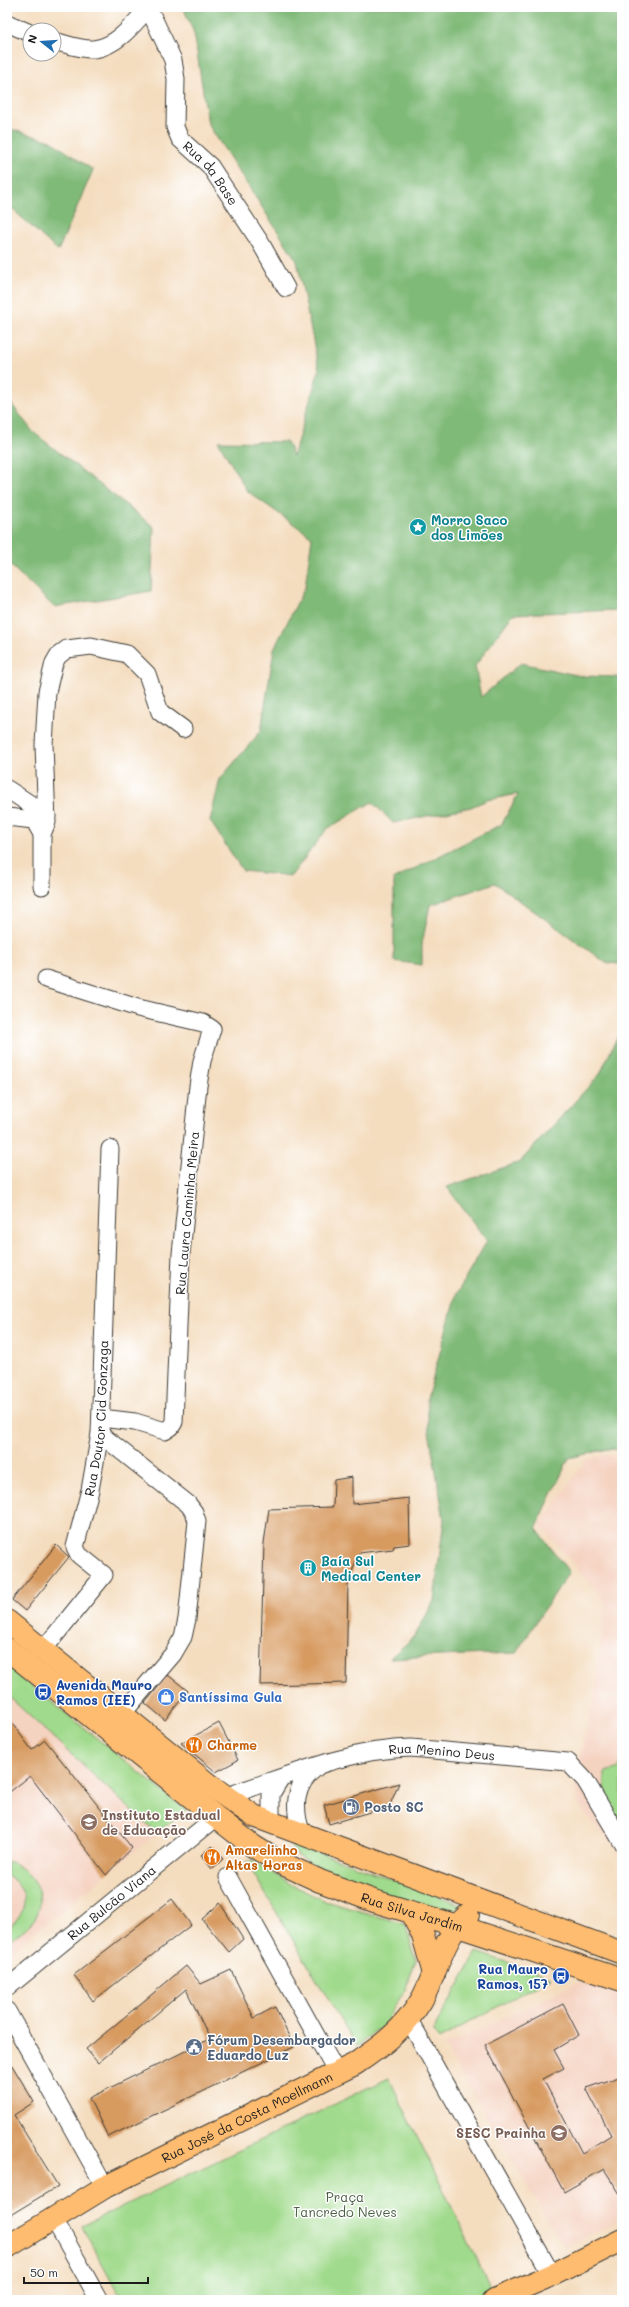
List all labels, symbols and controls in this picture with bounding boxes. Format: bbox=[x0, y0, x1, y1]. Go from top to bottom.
north arrow bbox=[22, 22, 62, 62]
text: N bbox=[24, 33, 40, 45]
street label: Rua da Base bbox=[180, 137, 242, 208]
place label: Morro Saco dos Limões bbox=[431, 511, 507, 543]
place icon: Morro Saco dos Limões bbox=[408, 517, 428, 537]
street label: Rua Laura Caminha Meira bbox=[171, 1130, 202, 1295]
street label: Rua Doutor Cid Gonzaga bbox=[80, 1340, 111, 1498]
place label: Baía Sul Medical Center bbox=[321, 1552, 421, 1584]
building icon: Baía Sul Medical Center bbox=[298, 1558, 318, 1578]
place label: Avenida Mauro Ramos (IEE) bbox=[56, 1676, 152, 1708]
bus stop icon: Avenida Mauro Ramos (IEE) bbox=[33, 1682, 53, 1702]
shop icon: Santíssima Gula bbox=[156, 1687, 176, 1707]
place label: Santíssima Gula bbox=[179, 1688, 282, 1705]
restaurant icon: Charme bbox=[184, 1735, 204, 1755]
place label: Charme bbox=[207, 1736, 257, 1753]
street label: Rua Menino Deus bbox=[388, 1739, 496, 1763]
fuel station icon: Posto SC bbox=[341, 1797, 361, 1817]
place label: Posto SC bbox=[364, 1798, 424, 1815]
place label: Instituto Estadual de Educação bbox=[102, 1806, 220, 1838]
school or university icon: Instituto Estadual de Educação bbox=[79, 1812, 99, 1832]
place label: Amarelinho Altas Horas bbox=[225, 1841, 302, 1873]
restaurant icon: Amarelinho Altas Horas bbox=[202, 1847, 222, 1867]
street label: Rua Bulcão Viana bbox=[63, 1861, 159, 1943]
street label: Rua Silva Jardim bbox=[359, 1888, 465, 1935]
place label: Rua Mauro Ramos, 157 bbox=[477, 1960, 548, 1992]
bus stop icon: Rua Mauro Ramos, 157 bbox=[551, 1966, 571, 1986]
place label: Fórum Desembargador Eduardo Luz bbox=[207, 2031, 356, 2063]
public building icon: Fórum Desembargador Eduardo Luz bbox=[184, 2037, 204, 2057]
street label: Rua José da Costa Moellmann bbox=[158, 2067, 335, 2166]
school or university icon: SESC Prainha bbox=[549, 2123, 569, 2143]
place label: SESC Prainha bbox=[456, 2124, 546, 2141]
park label: Praça Tancredo Neves bbox=[293, 2188, 397, 2220]
scale bar bbox=[24, 2259, 148, 2285]
text: 50 m bbox=[30, 2264, 58, 2280]

